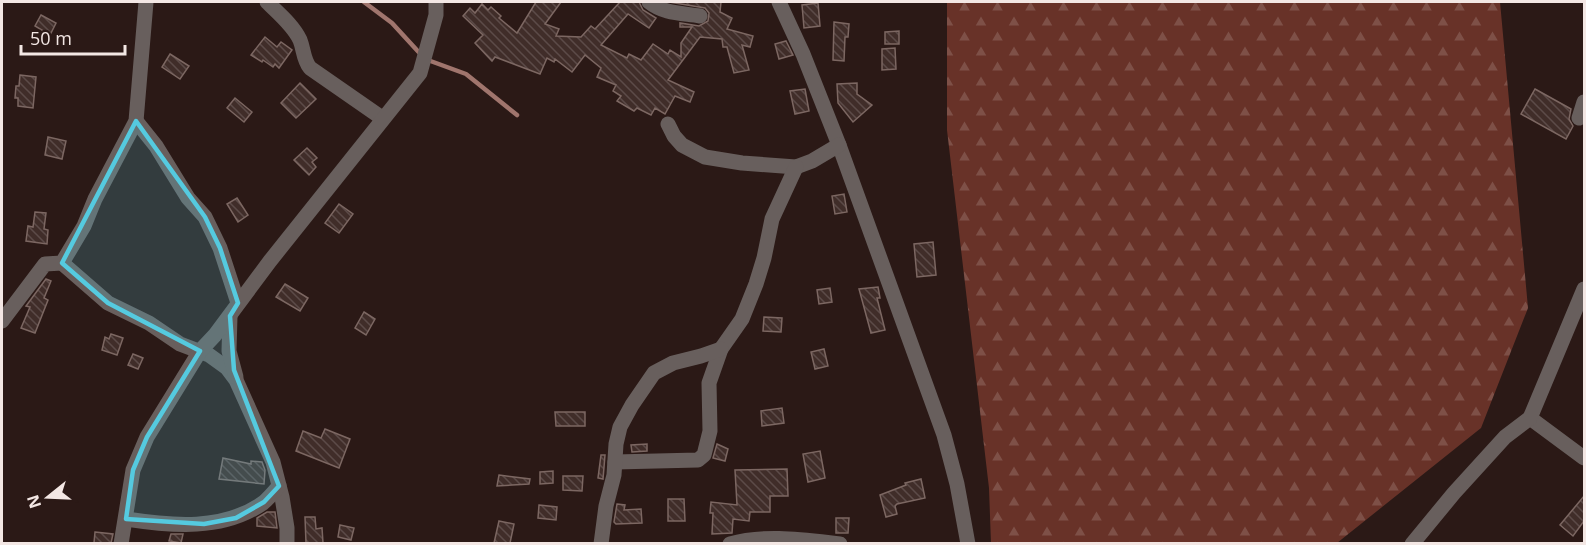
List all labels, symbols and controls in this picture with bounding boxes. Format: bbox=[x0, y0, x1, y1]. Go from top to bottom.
scale bar bbox=[21, 18, 124, 56]
text: 50 m bbox=[30, 26, 72, 50]
north arrow bbox=[18, 467, 78, 527]
text: N bbox=[21, 492, 46, 511]

